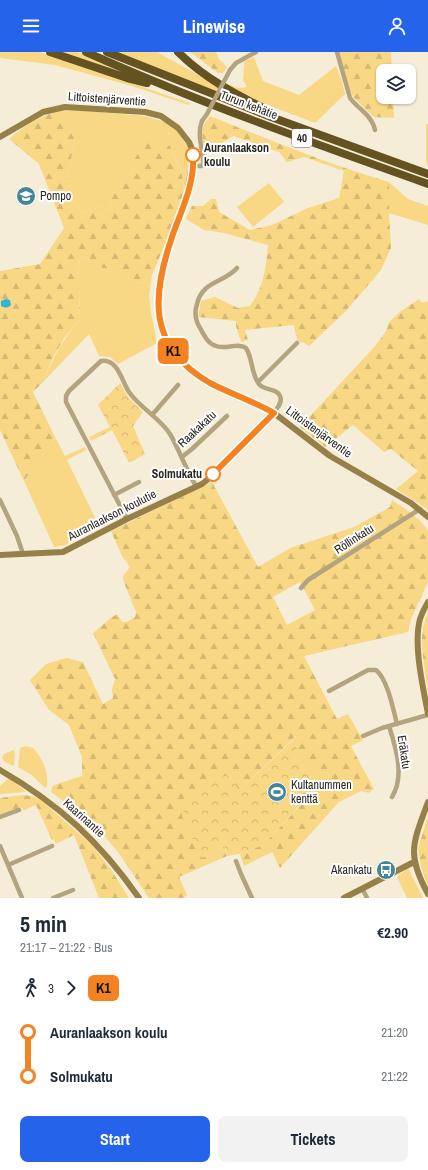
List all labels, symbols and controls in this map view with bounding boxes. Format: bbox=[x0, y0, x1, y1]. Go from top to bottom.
text: Linewise bbox=[183, 14, 245, 39]
icon: menu bbox=[20, 15, 42, 37]
icon: person bbox=[386, 15, 408, 37]
map controls bbox=[376, 64, 416, 104]
button: layers bbox=[376, 64, 416, 104]
street label: Turun kehätie bbox=[218, 87, 280, 123]
street label: Littoistenjärventie bbox=[67, 88, 147, 110]
road number: 40 bbox=[292, 129, 312, 147]
place label: Auranlaakson koulu bbox=[204, 140, 269, 170]
marker: Auranlaakson koulu bbox=[185, 147, 201, 163]
school or university icon: Pompo bbox=[15, 185, 37, 207]
place label: Pompo bbox=[40, 188, 71, 204]
line badge: K1 bbox=[155, 338, 191, 364]
text: K1 bbox=[166, 342, 180, 360]
street label: Littoistenjärventie bbox=[283, 403, 355, 461]
street label: Raakakatu bbox=[174, 407, 220, 451]
place label: Solmukatu bbox=[152, 466, 202, 482]
marker: Solmukatu bbox=[205, 466, 221, 482]
street label: Auranlaakson koulutie bbox=[64, 486, 159, 545]
street label: Röllinkatu bbox=[331, 520, 377, 558]
street label: Eräkatu bbox=[393, 734, 415, 770]
place label: Kultanummen kenttä bbox=[291, 777, 352, 807]
sports icon: Kultanummen kenttä bbox=[266, 781, 288, 803]
street label: Kaarinantie bbox=[60, 795, 108, 841]
bus stop icon: Akankatu bbox=[375, 859, 397, 881]
place label: Akankatu bbox=[330, 862, 372, 878]
text: 5 min bbox=[20, 909, 67, 939]
text: €2.90 bbox=[377, 922, 408, 943]
text: 21:17 – 21:22 · Bus bbox=[20, 939, 112, 956]
icon: walk bbox=[20, 977, 42, 999]
icon: forward bbox=[60, 977, 82, 999]
text: K1 bbox=[96, 979, 111, 997]
text: 3 bbox=[48, 980, 54, 997]
text: Auranlaakson koulu bbox=[50, 1022, 168, 1043]
text: 21:20 bbox=[381, 1024, 408, 1041]
text: Solmukatu bbox=[50, 1066, 113, 1087]
text: 21:22 bbox=[381, 1068, 408, 1085]
button: Start bbox=[20, 1116, 210, 1162]
button: Tickets bbox=[218, 1116, 408, 1162]

